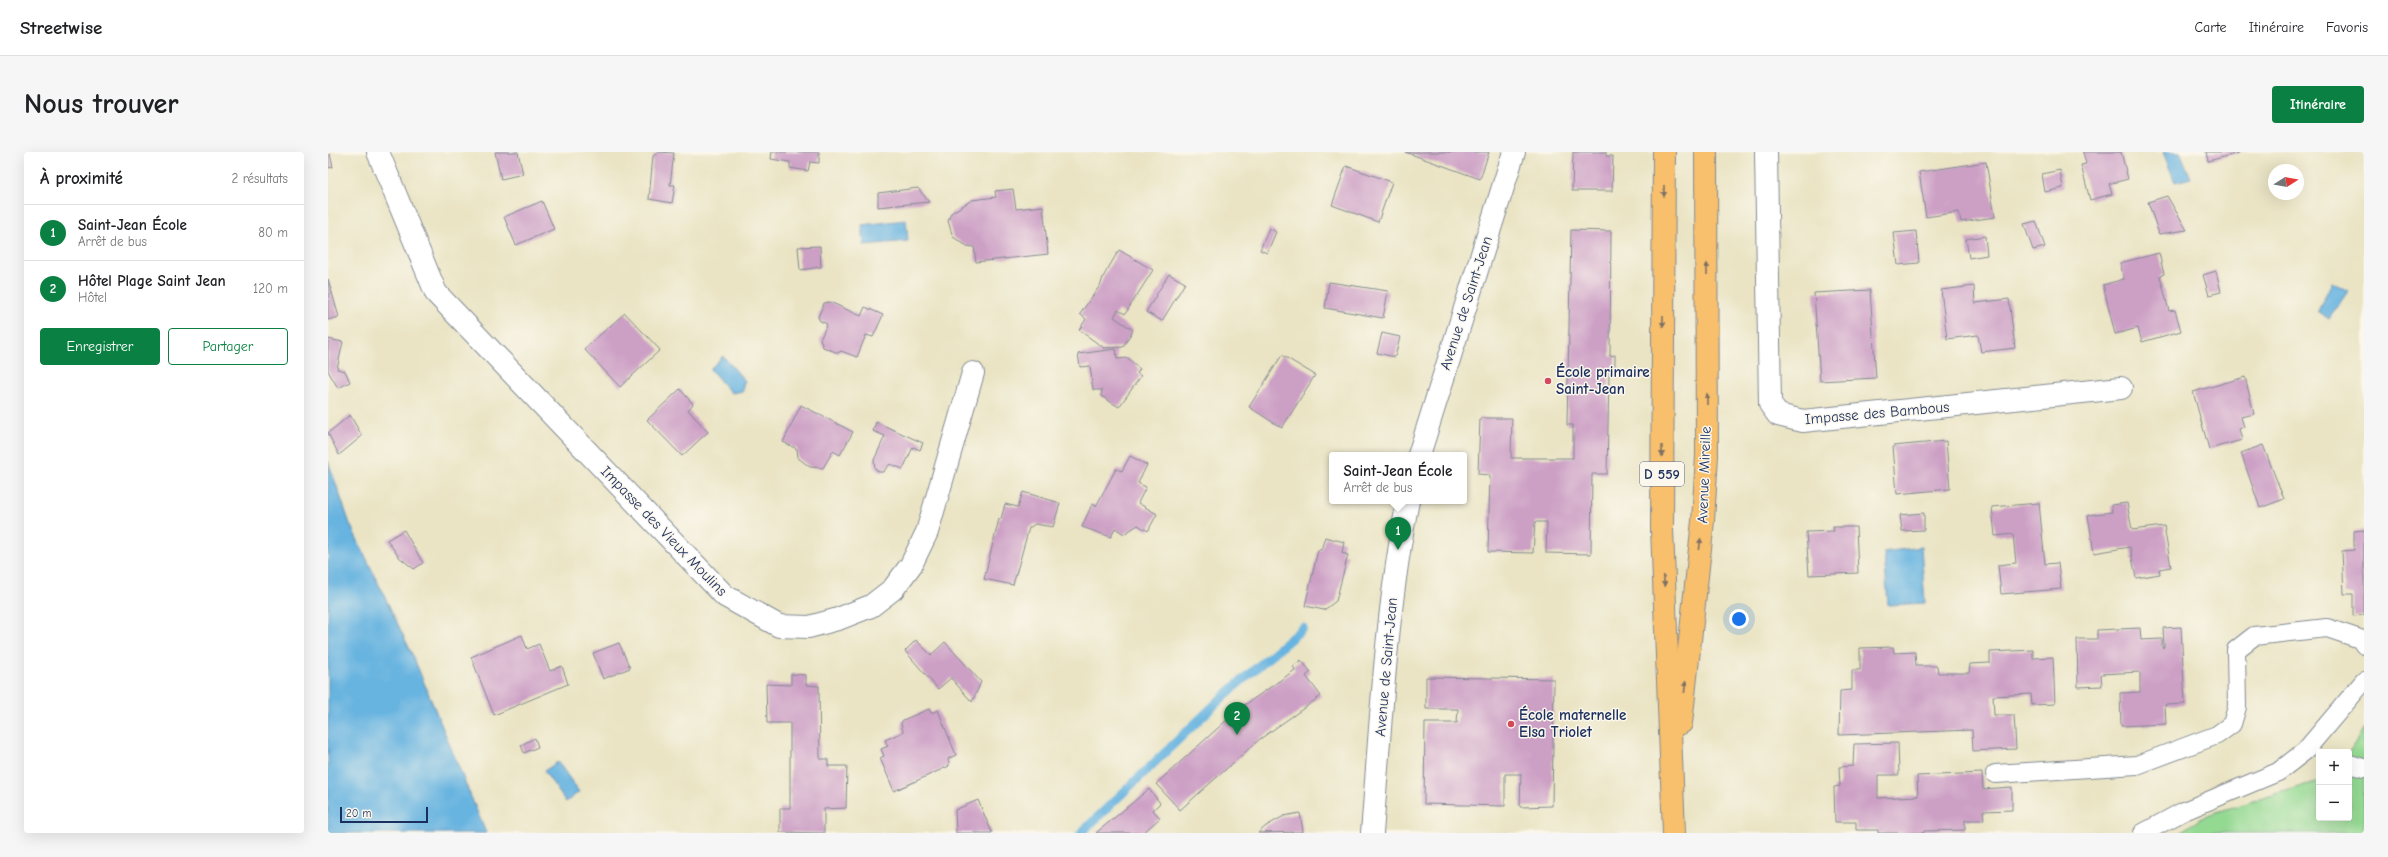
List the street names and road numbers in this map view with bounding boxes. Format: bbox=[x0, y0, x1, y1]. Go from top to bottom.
street label: Avenue de Saint-Jean bbox=[1436, 234, 1496, 372]
street label: Impasse des Bambous bbox=[1804, 398, 1950, 428]
street label: Avenue Mireille bbox=[1693, 426, 1715, 524]
street label: Impasse des Vieux Moulins bbox=[597, 462, 731, 600]
road number: D 559 bbox=[1640, 462, 1684, 486]
street label: Avenue de Saint-Jean bbox=[1371, 597, 1401, 737]

